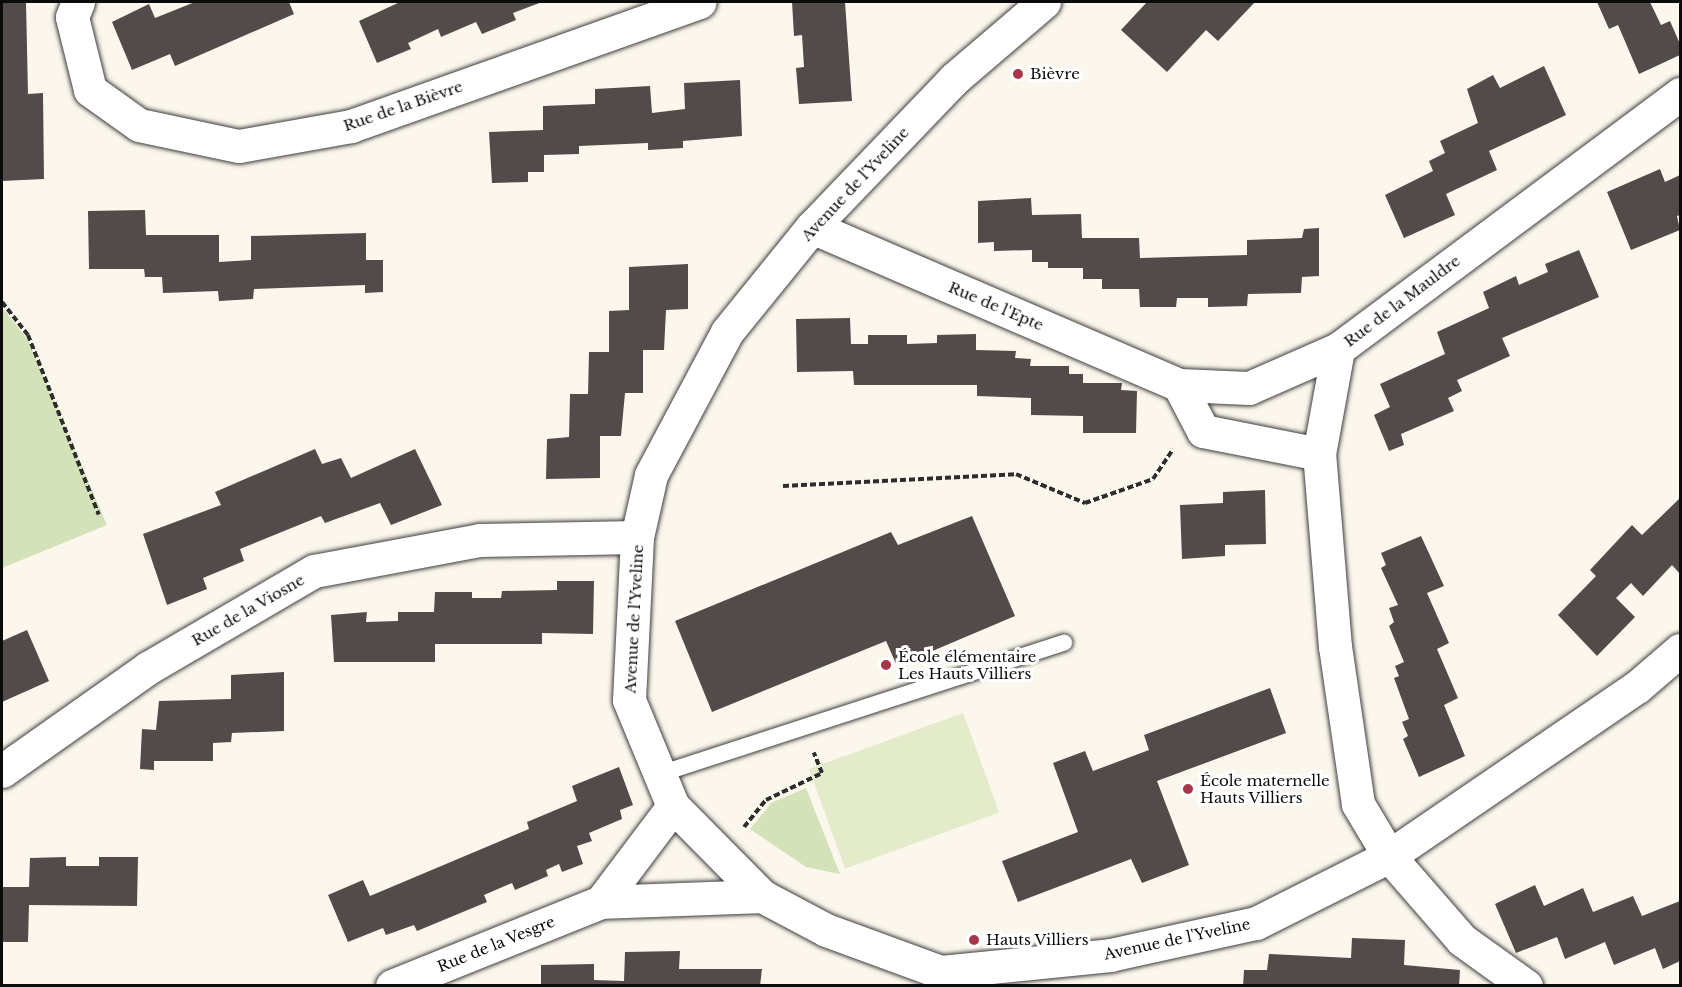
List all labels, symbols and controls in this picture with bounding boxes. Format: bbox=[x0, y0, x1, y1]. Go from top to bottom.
place label: Bièvre bbox=[1030, 65, 1080, 83]
marker: Bièvre bbox=[1011, 67, 1025, 81]
street label: Rue de la Bièvre bbox=[341, 77, 465, 135]
street label: Avenue de l'Yveline bbox=[798, 123, 912, 245]
street label: Rue de la Mauldre bbox=[1340, 252, 1464, 350]
street label: Rue de l'Epte bbox=[946, 278, 1046, 334]
street label: Avenue de l'Yveline bbox=[621, 544, 647, 694]
street label: Rue de la Viosne bbox=[188, 570, 308, 650]
place label: École élémentaire Les Hauts Villiers bbox=[898, 647, 1036, 682]
marker: École élémentaire Les Hauts Villiers bbox=[879, 658, 893, 672]
place label: École maternelle Hauts Villiers bbox=[1200, 771, 1330, 806]
marker: École maternelle Hauts Villiers bbox=[1181, 782, 1195, 796]
street label: Rue de la Vesgre bbox=[434, 912, 558, 976]
street label: Avenue de l'Yveline bbox=[1102, 915, 1252, 963]
place label: Hauts Villiers bbox=[986, 931, 1089, 949]
marker: Hauts Villiers bbox=[967, 933, 981, 947]

